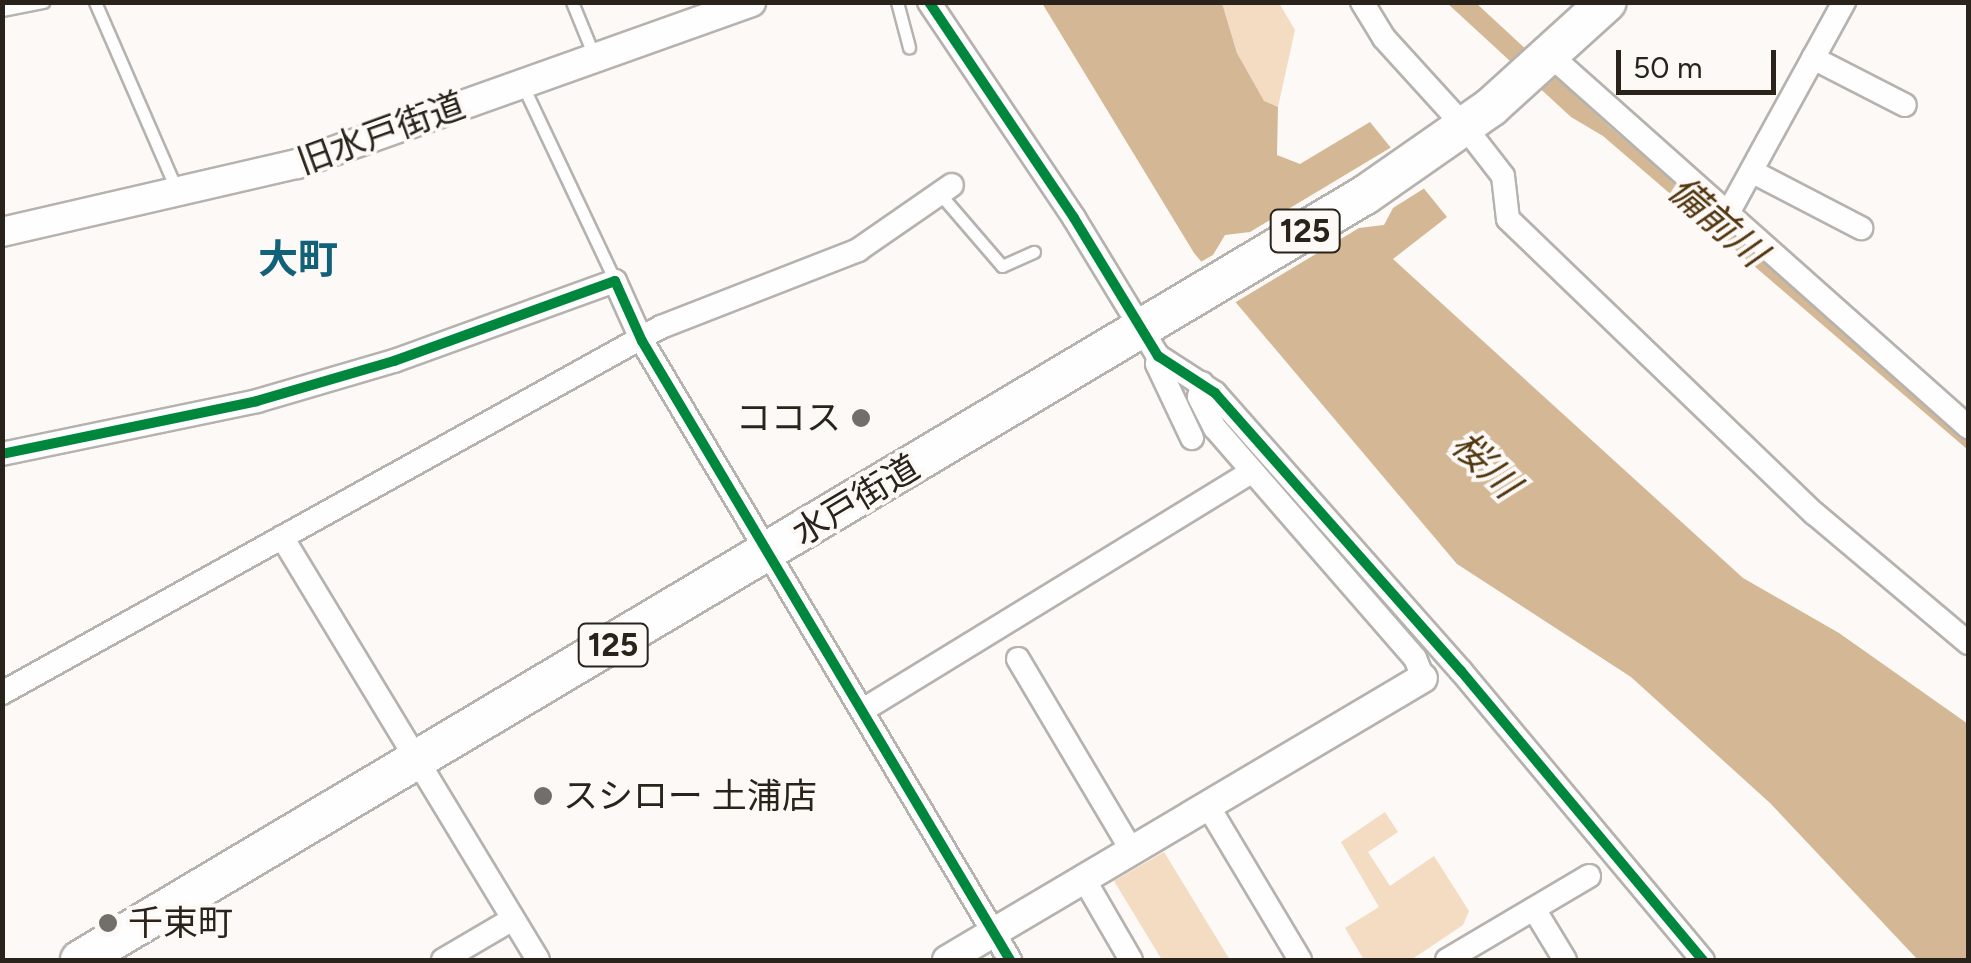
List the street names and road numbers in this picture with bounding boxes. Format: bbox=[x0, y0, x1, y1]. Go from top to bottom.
street label: 旧水戸街道 bbox=[292, 83, 470, 183]
road number: 125 bbox=[1268, 204, 1342, 258]
street label: 水戸街道 bbox=[785, 446, 927, 554]
road number: 125 bbox=[576, 618, 650, 672]

